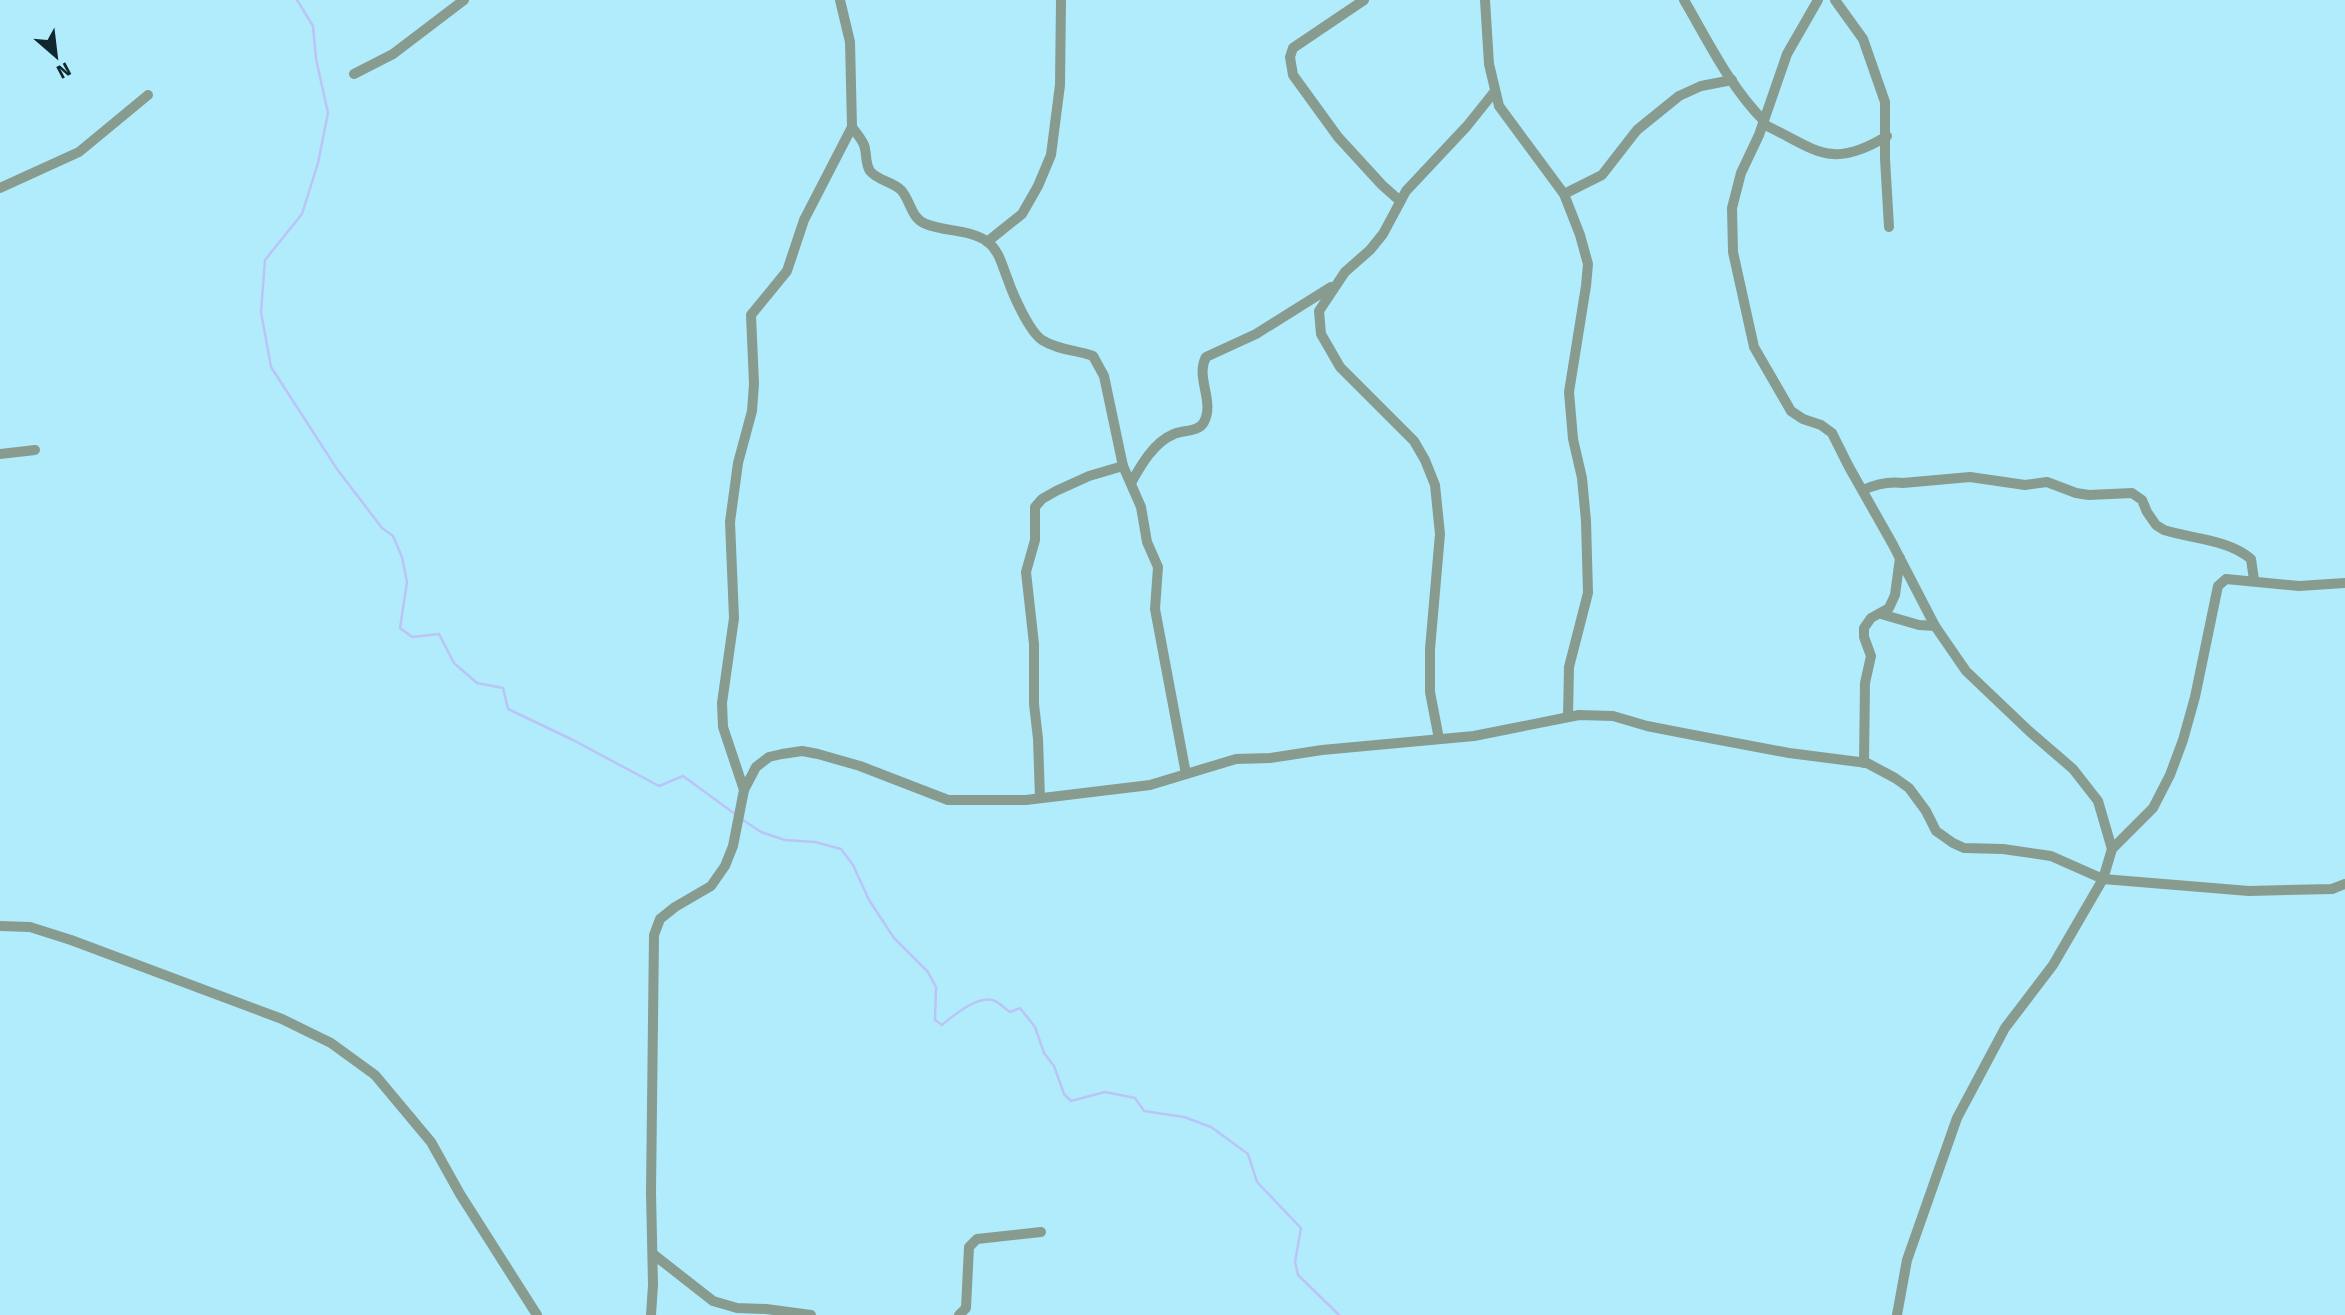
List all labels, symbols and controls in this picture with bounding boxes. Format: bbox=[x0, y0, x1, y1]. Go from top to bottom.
north arrow bbox=[21, 21, 91, 91]
text: N bbox=[53, 57, 75, 84]

